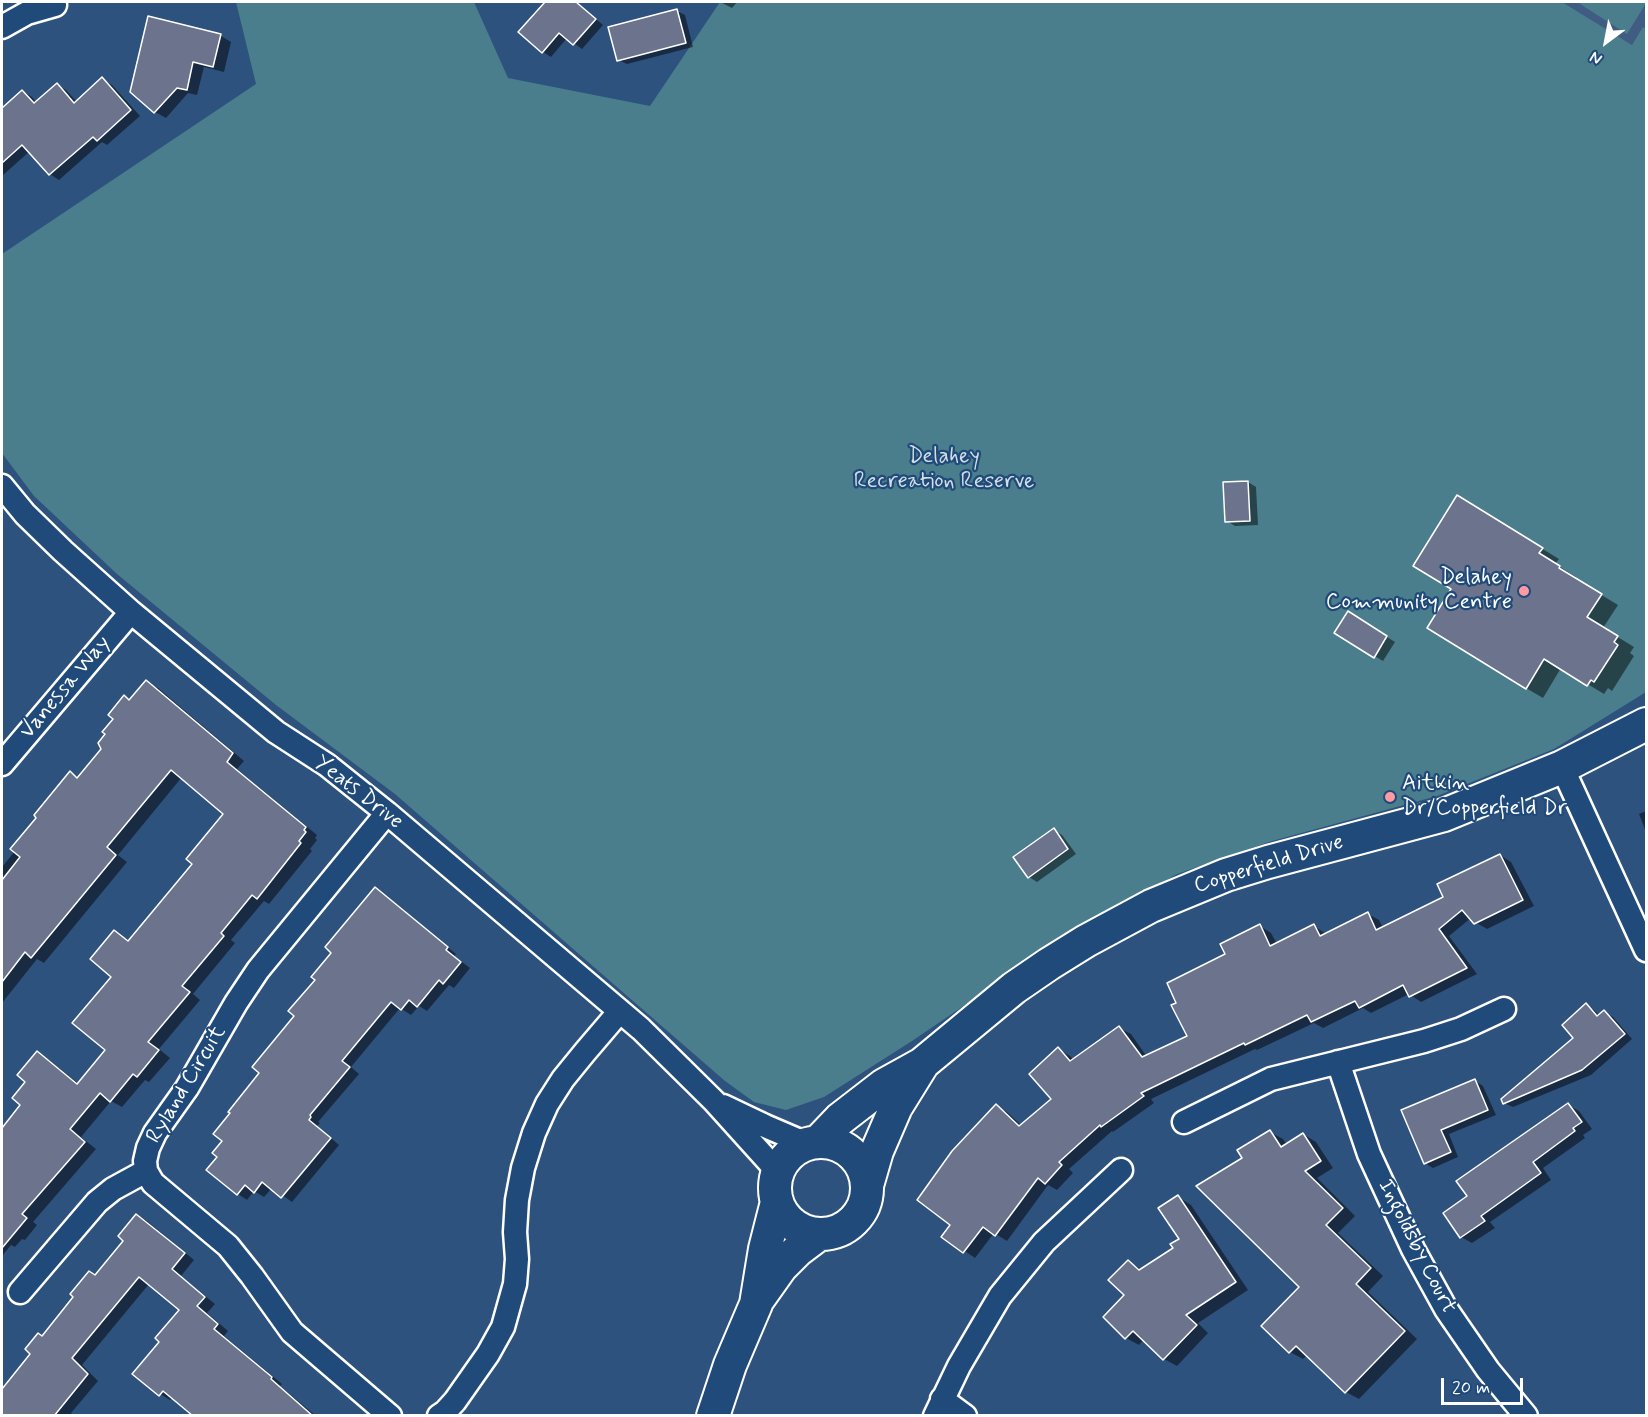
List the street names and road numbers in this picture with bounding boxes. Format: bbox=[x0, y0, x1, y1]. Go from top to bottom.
street label: Vanessa Way bbox=[15, 631, 117, 745]
street label: Yeats Drive bbox=[308, 750, 408, 836]
street label: Copperfield Drive bbox=[1191, 830, 1347, 900]
street label: Ryland Circuit bbox=[142, 1021, 232, 1149]
street label: Ingoldsby Court bbox=[1371, 1176, 1461, 1318]

